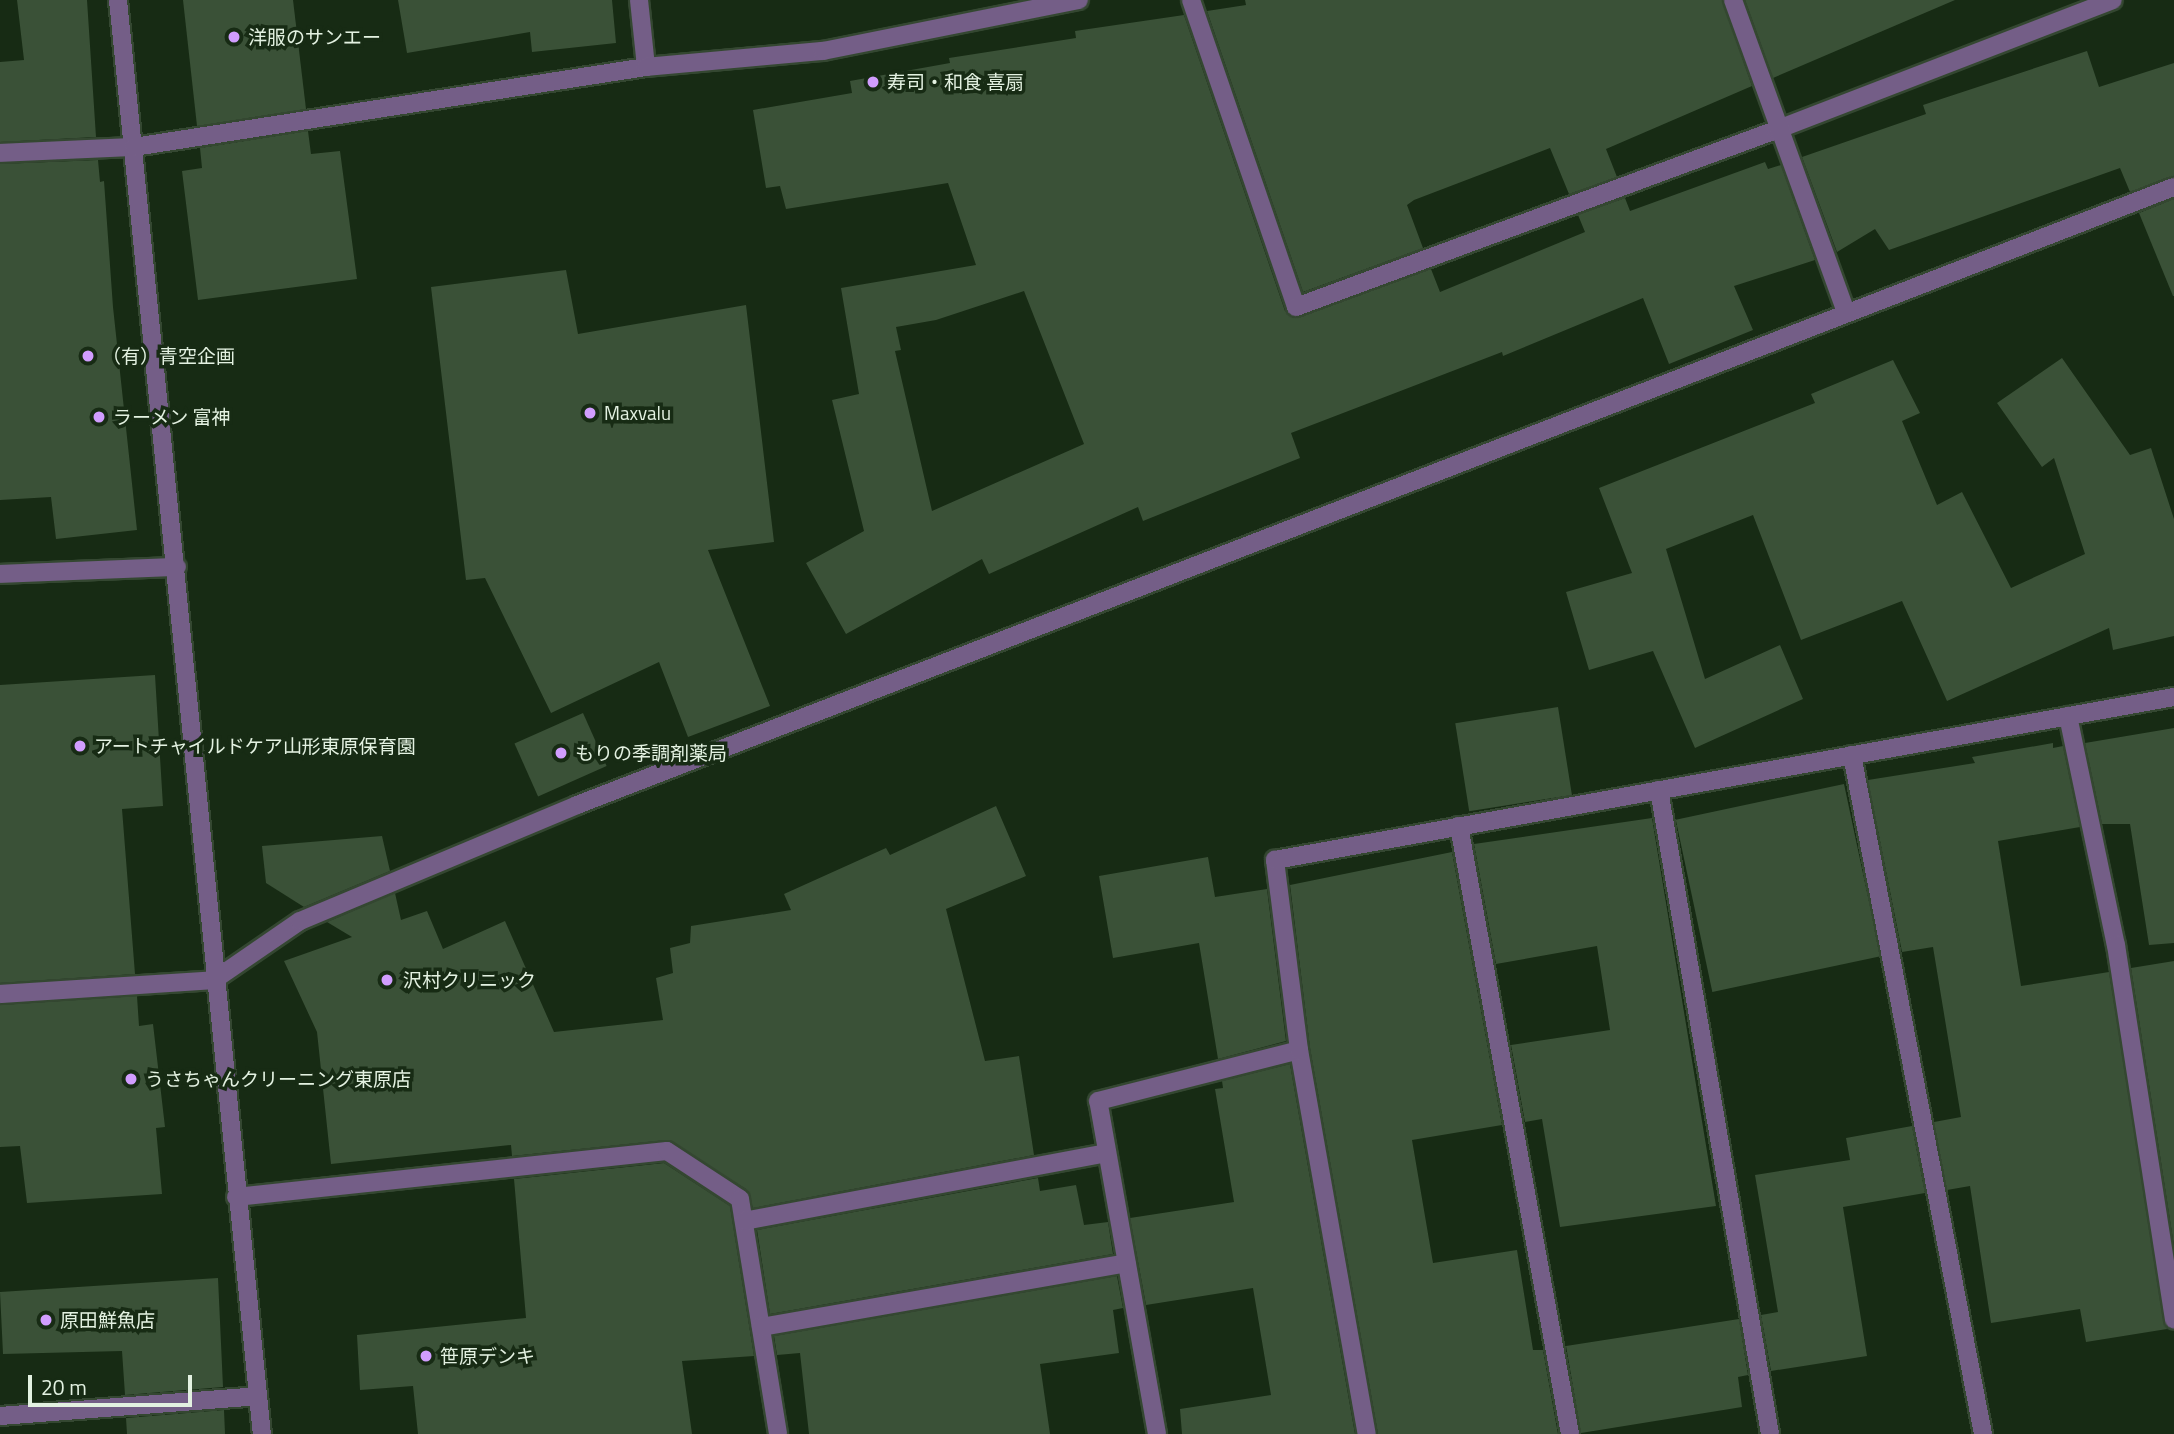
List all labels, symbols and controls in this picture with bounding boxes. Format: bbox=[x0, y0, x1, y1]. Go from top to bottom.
place label: 洋服のサンエー bbox=[248, 26, 381, 48]
marker: 洋服のサンエー bbox=[226, 29, 242, 45]
place label: 寿司・和食 喜扇 bbox=[887, 71, 1024, 93]
marker: 寿司・和食 喜扇 bbox=[865, 74, 881, 90]
place label: （有）青空企画 bbox=[102, 345, 235, 367]
marker: （有）青空企画 bbox=[80, 348, 96, 364]
place label: Maxvalu bbox=[604, 402, 671, 424]
marker: Maxvalu bbox=[582, 405, 598, 421]
place label: ラーメン 富神 bbox=[113, 406, 231, 428]
marker: ラーメン 富神 bbox=[91, 409, 107, 425]
place label: アートチャイルドケア山形東原保育園 bbox=[94, 735, 416, 757]
marker: アートチャイルドケア山形東原保育園 bbox=[72, 738, 88, 754]
place label: もりの季調剤薬局 bbox=[575, 742, 727, 764]
marker: もりの季調剤薬局 bbox=[553, 745, 569, 761]
place label: 沢村クリニック bbox=[403, 969, 536, 991]
marker: 沢村クリニック bbox=[377, 970, 397, 990]
place label: うさちゃんクリーニング東原店 bbox=[145, 1068, 411, 1090]
marker: うさちゃんクリーニング東原店 bbox=[123, 1071, 139, 1087]
place label: 原田鮮魚店 bbox=[60, 1309, 155, 1331]
marker: 原田鮮魚店 bbox=[38, 1312, 54, 1328]
place label: 笹原デンキ bbox=[440, 1345, 535, 1367]
marker: 笹原デンキ bbox=[418, 1348, 434, 1364]
scale bar bbox=[32, 1360, 196, 1404]
text: 20 m bbox=[41, 1371, 87, 1403]

